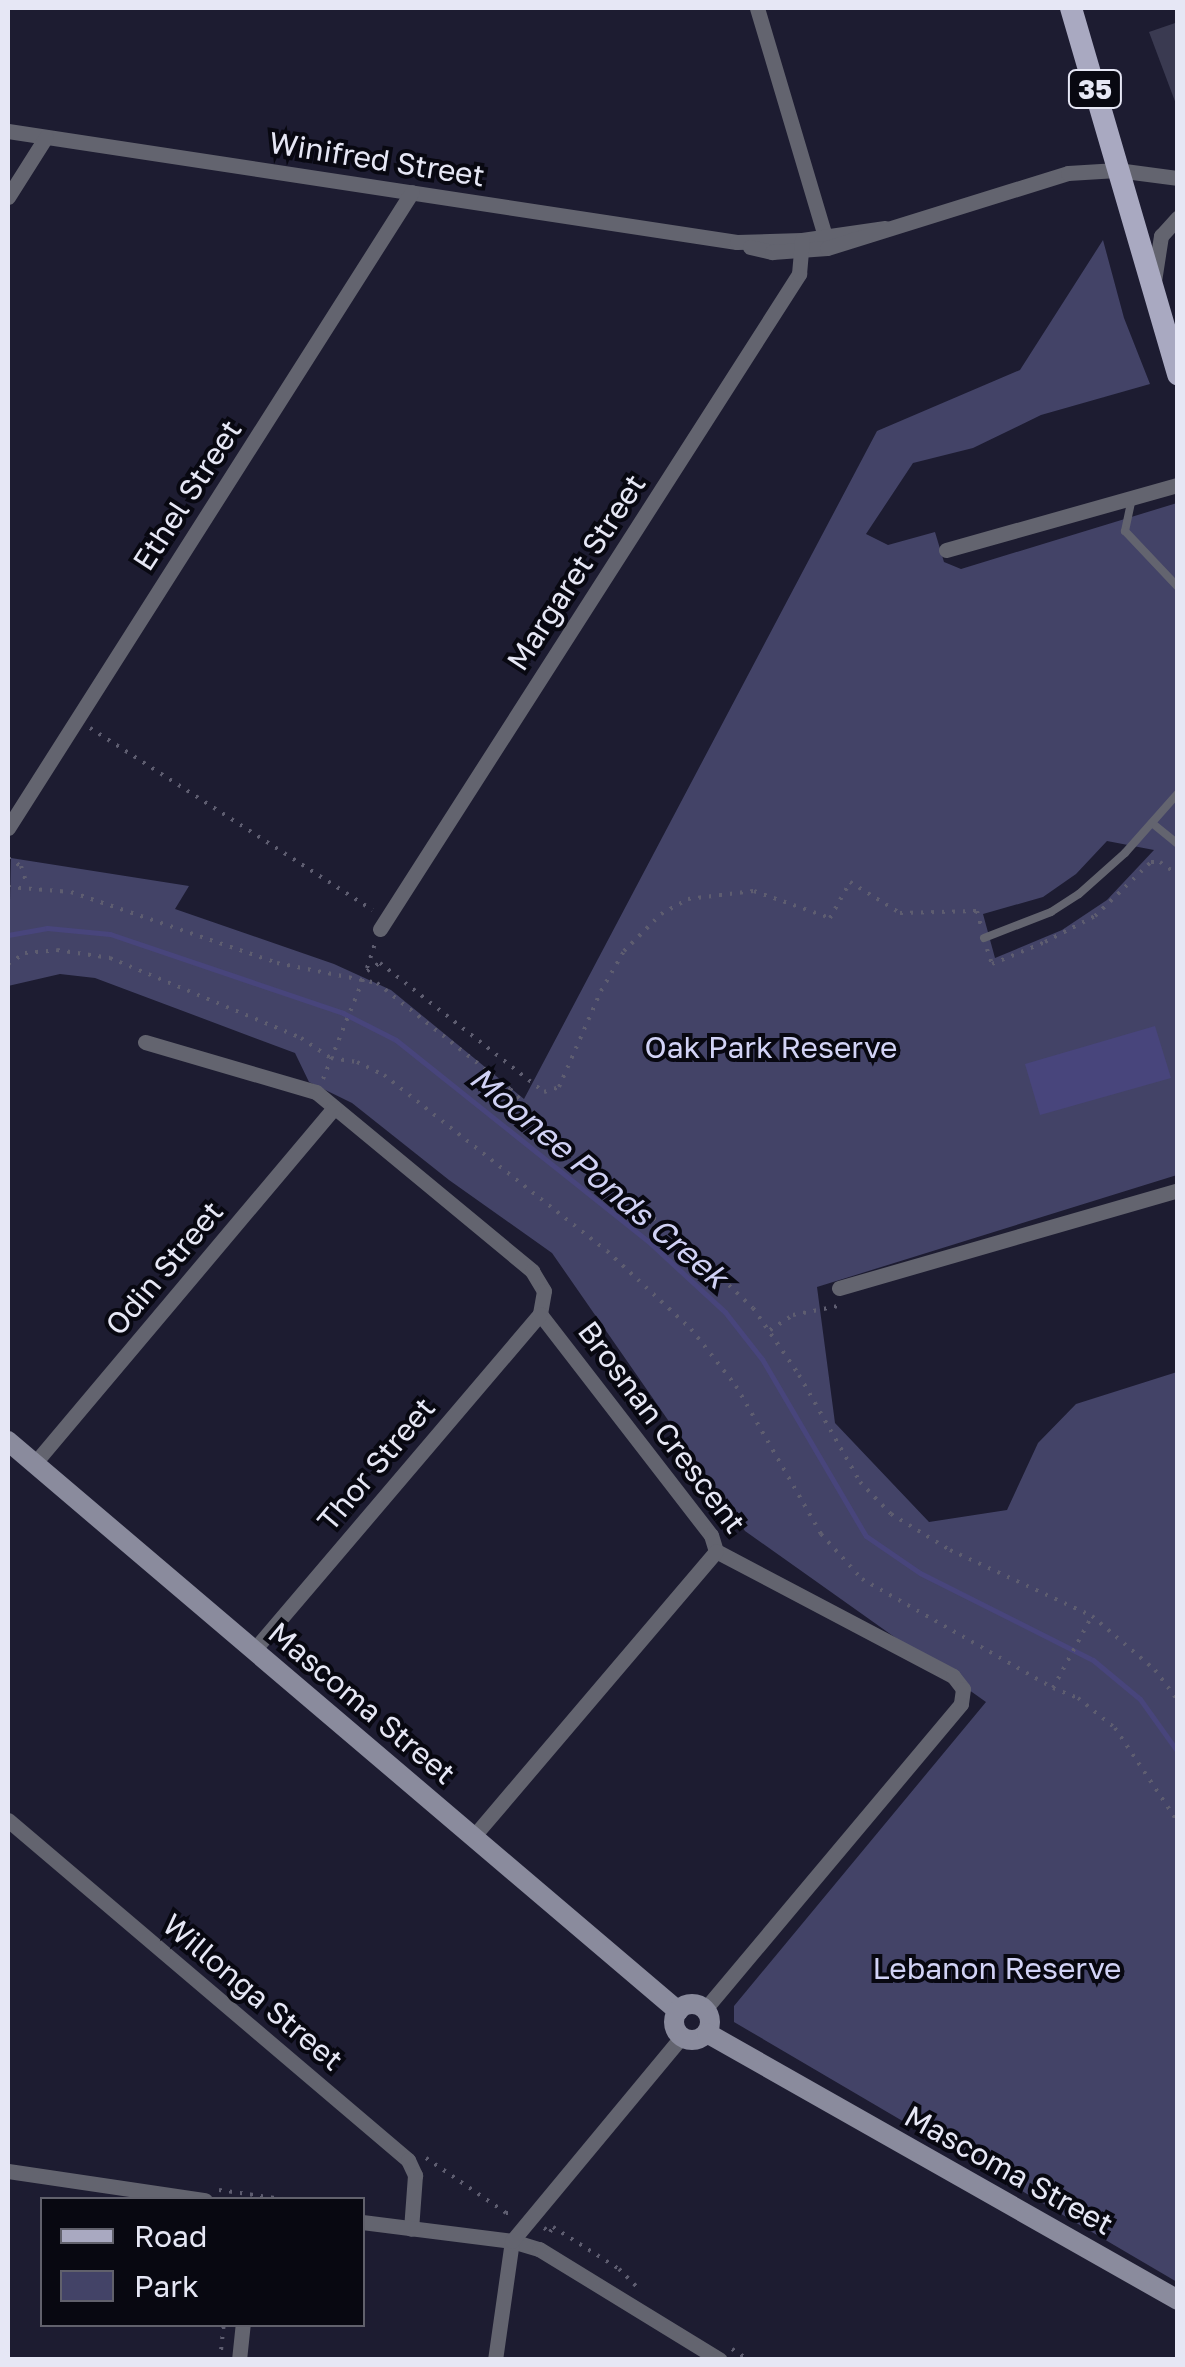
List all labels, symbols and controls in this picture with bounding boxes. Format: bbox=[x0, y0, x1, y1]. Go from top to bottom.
road number: 35 bbox=[1068, 66, 1122, 112]
street label: Winifred Street bbox=[267, 124, 487, 194]
street label: Ethel Street bbox=[125, 413, 249, 577]
street label: Margaret Street bbox=[499, 467, 653, 677]
park label: Oak Park Reserve bbox=[644, 1029, 898, 1065]
water label: Moonee Ponds Creek bbox=[463, 1058, 735, 1296]
street label: Odin Street bbox=[98, 1194, 230, 1342]
street label: Brosnan Crescent bbox=[571, 1314, 753, 1540]
street label: Thor Street bbox=[310, 1390, 442, 1538]
street label: Mascoma Street bbox=[261, 1614, 463, 1792]
street label: Willonga Street bbox=[156, 1906, 350, 2078]
park label: Lebanon Reserve bbox=[873, 1950, 1121, 1986]
street label: Mascoma Street bbox=[898, 2098, 1120, 2242]
legend bbox=[40, 2197, 365, 2327]
text: Road bbox=[134, 2218, 208, 2254]
text: Park bbox=[134, 2268, 199, 2304]

